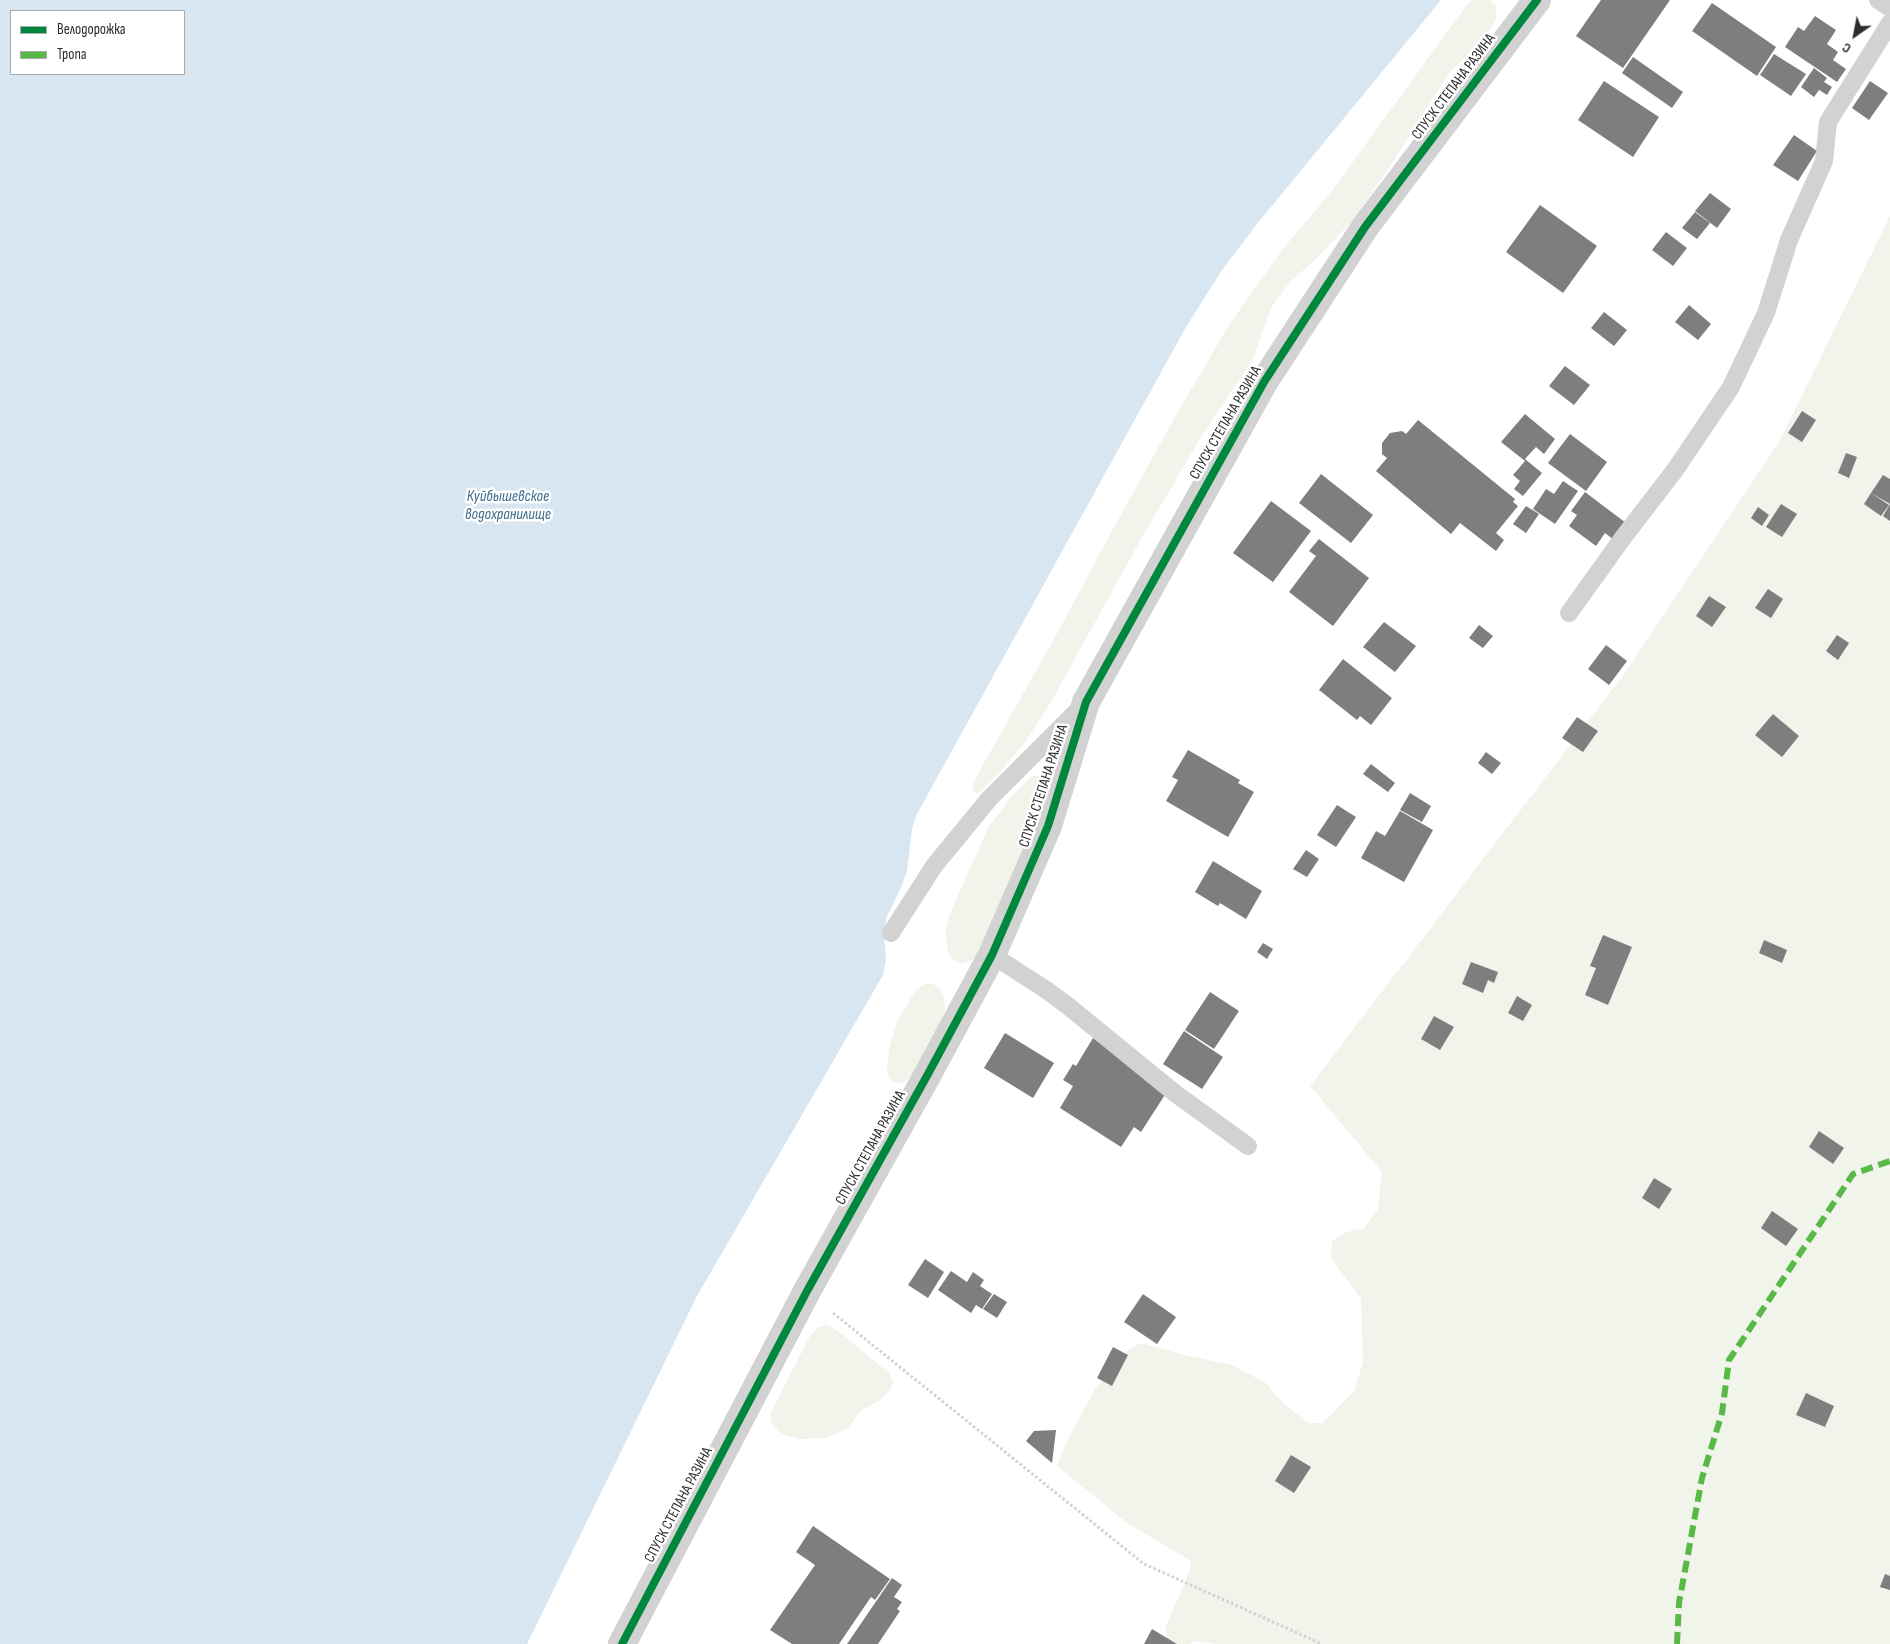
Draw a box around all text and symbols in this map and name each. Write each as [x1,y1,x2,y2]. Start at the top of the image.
legend [10,10,185,75]
north arrow [1830,10,1880,60]
text: Велодорожка [57,20,126,39]
street label: СПУСК СТЕПАНА РАЗИНА [1408,31,1500,143]
text: С [1839,39,1854,57]
text: Тропа [57,45,87,64]
street label: СПУСК СТЕПАНА РАЗИНА [1186,363,1266,483]
water label: Куйбышевское водохранилище [465,487,551,525]
street label: СПУСК СТЕПАНА РАЗИНА [1016,722,1072,850]
street label: СПУСК СТЕПАНА РАЗИНА [832,1088,910,1208]
street label: СПУСК СТЕПАНА РАЗИНА [641,1444,717,1566]

